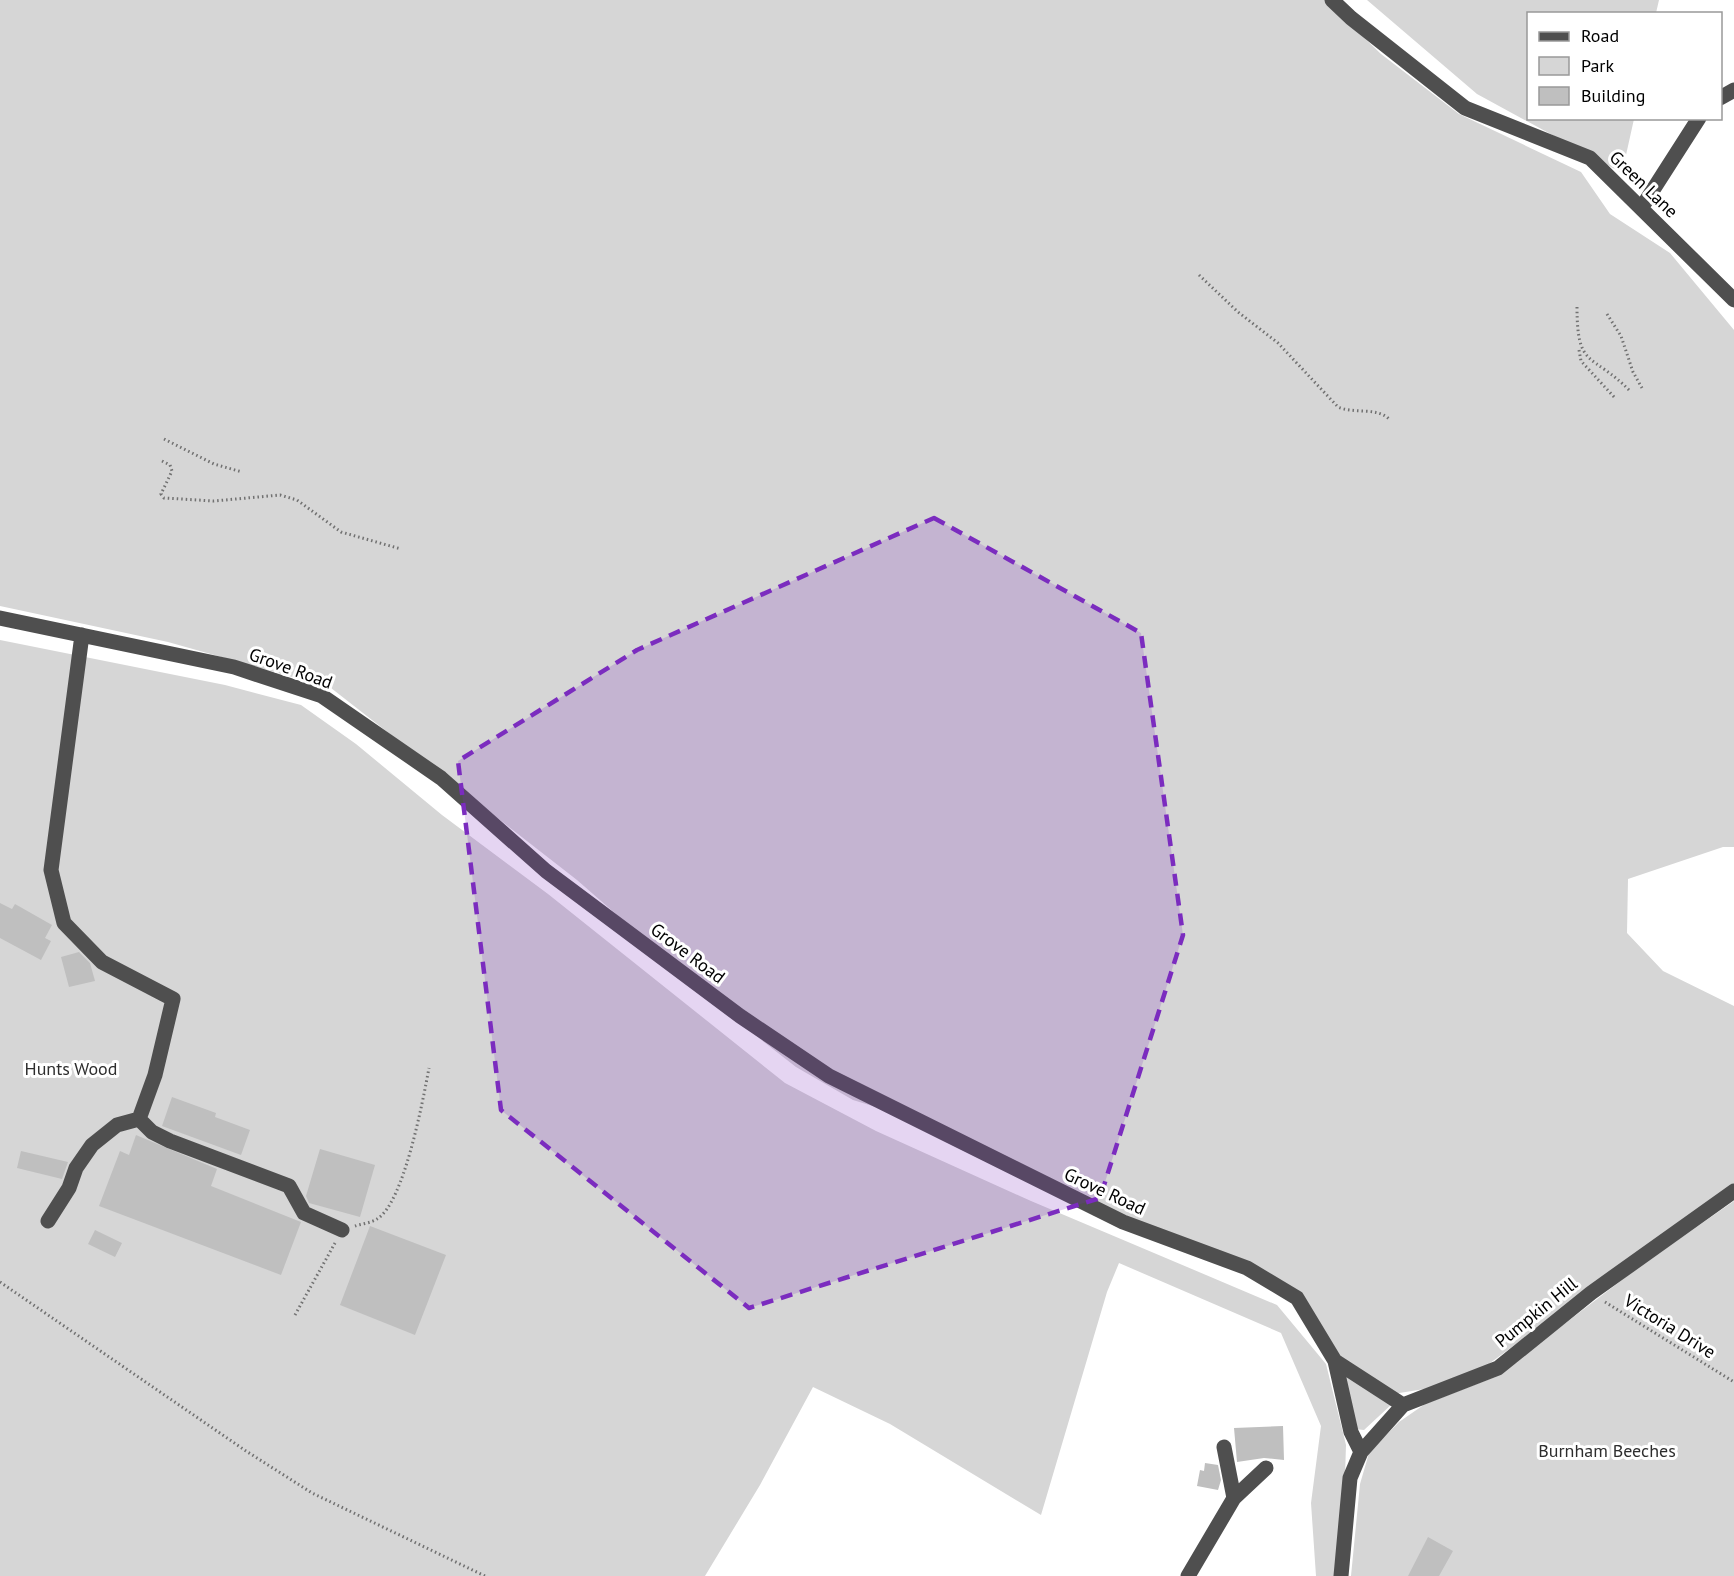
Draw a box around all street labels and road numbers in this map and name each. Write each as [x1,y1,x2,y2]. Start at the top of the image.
street label: Green Lane [1605,146,1683,222]
street label: Grove Road [246,642,336,694]
street label: Grove Road [646,918,730,988]
street label: Grove Road [1061,1162,1149,1220]
street label: Pumpkin Hill [1490,1271,1582,1352]
street label: Victoria Drive [1619,1288,1720,1363]

